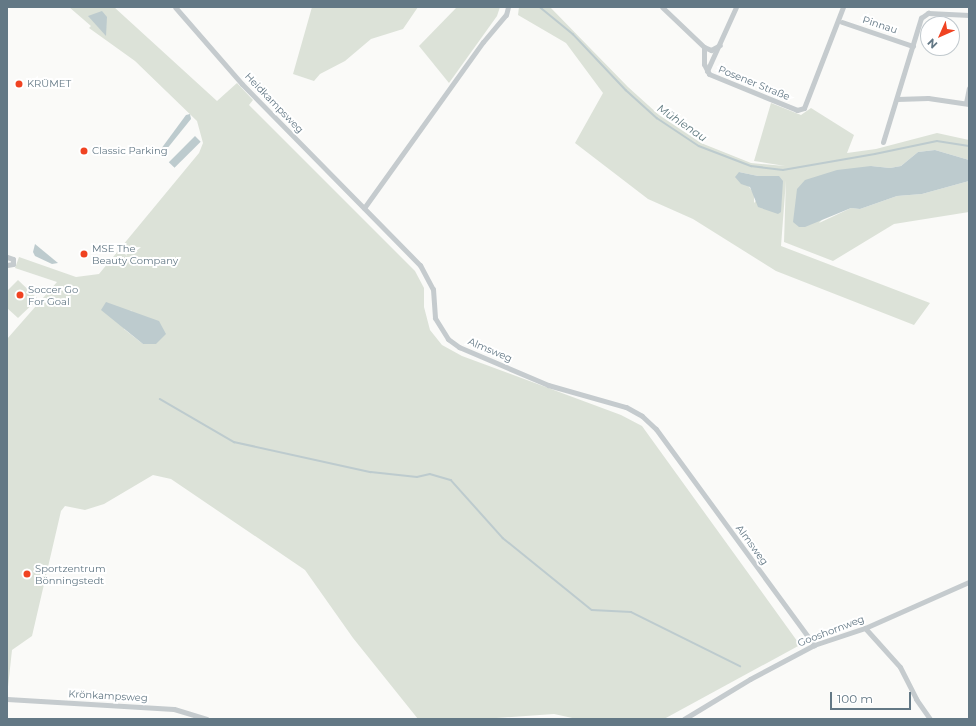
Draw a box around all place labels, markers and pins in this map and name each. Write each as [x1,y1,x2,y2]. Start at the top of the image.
place label: KRÜMET [27,78,71,90]
marker: KRÜMET [14,79,24,89]
place label: Classic Parking [92,145,168,157]
marker: Classic Parking [79,146,89,156]
place label: MSE The Beauty Company [92,242,178,266]
marker: MSE The Beauty Company [79,249,89,259]
place label: Soccer Go For Goal [28,283,78,306]
marker: Soccer Go For Goal [15,290,25,300]
place label: Sportzentrum Bönningstedt [35,562,106,586]
marker: Sportzentrum Bönningstedt [22,569,32,579]

